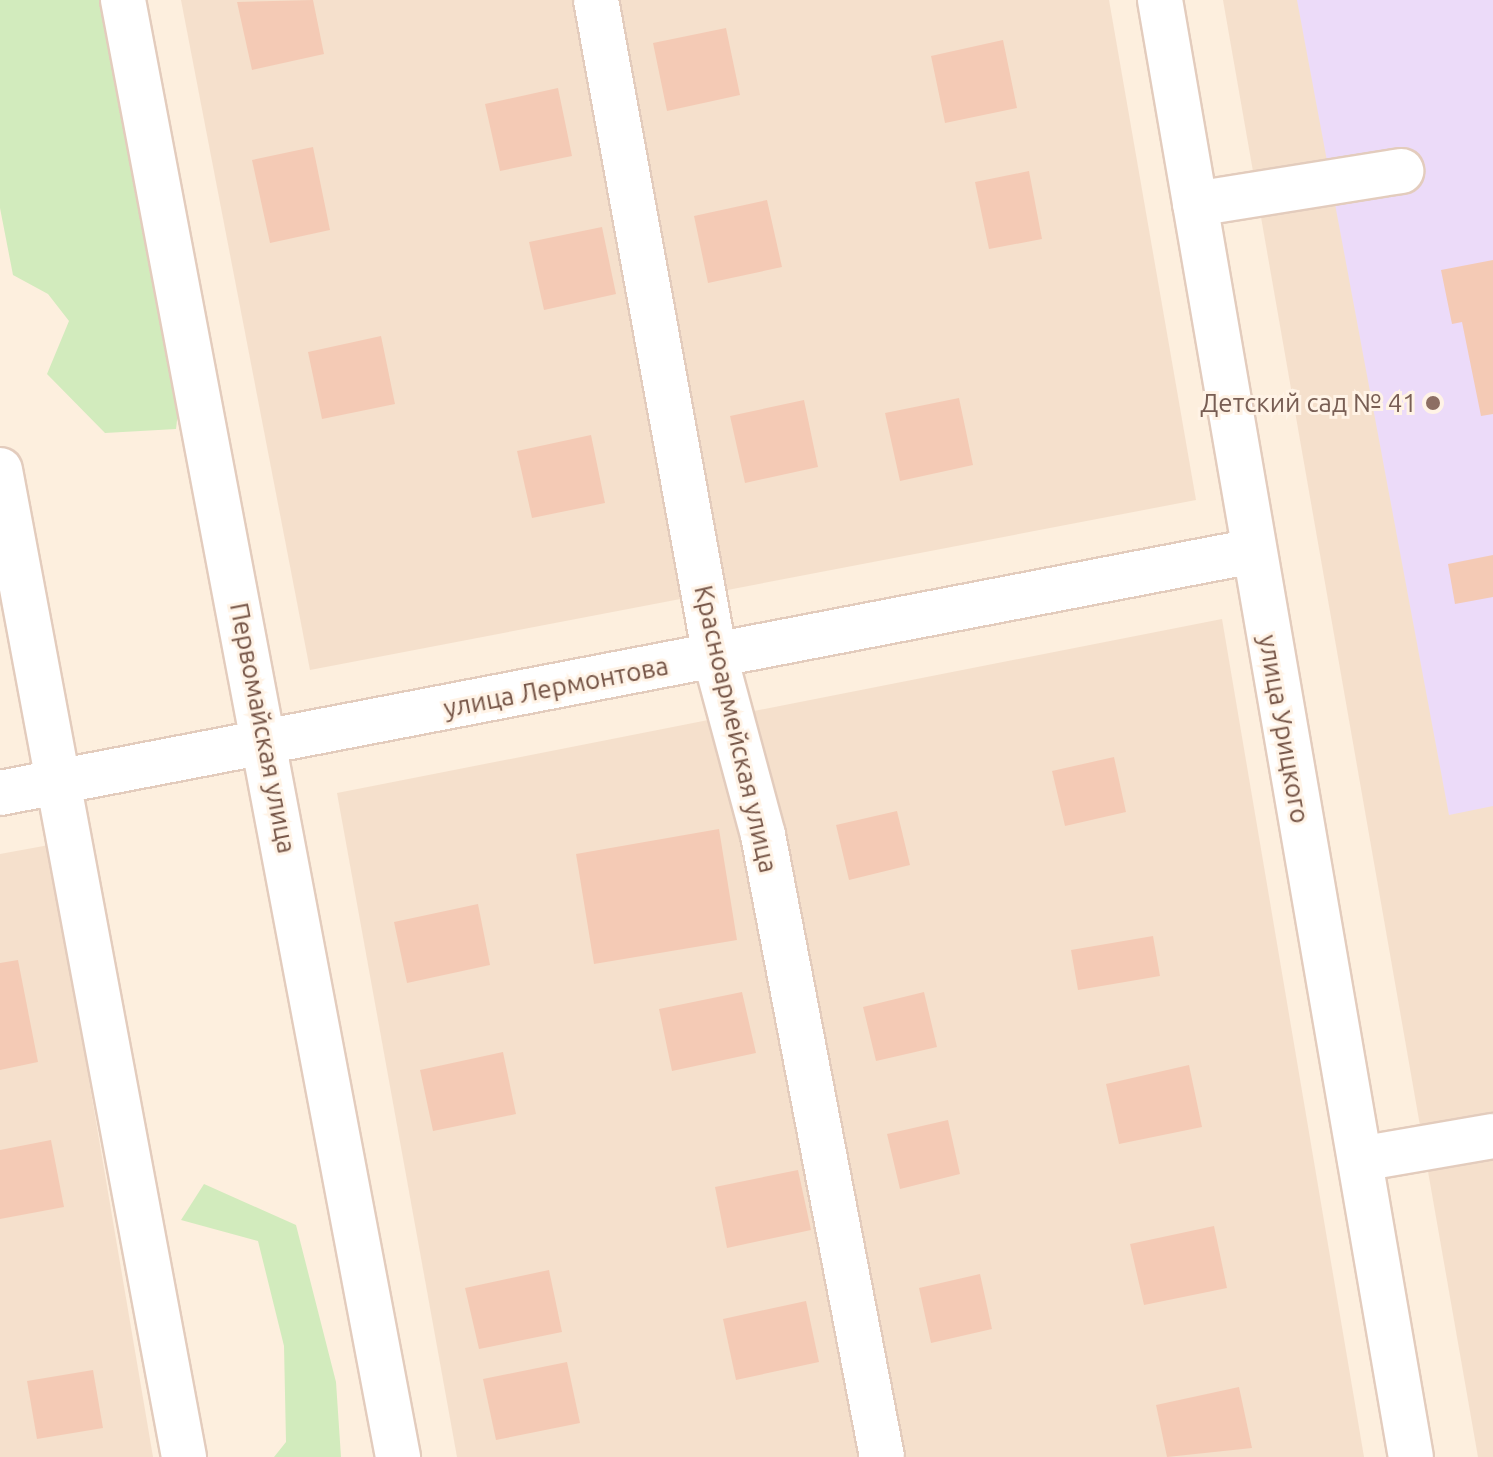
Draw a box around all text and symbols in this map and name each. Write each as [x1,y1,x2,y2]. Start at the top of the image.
place label: Детский сад № 41 [1200,387,1417,419]
marker: Детский сад № 41 [1424,394,1442,412]
street label: Красноармейская улица [688,582,784,876]
street label: Первомайская улица [223,600,303,856]
street label: улица Урицкого [1252,632,1316,826]
street label: улица Лермонтова [441,650,671,724]

